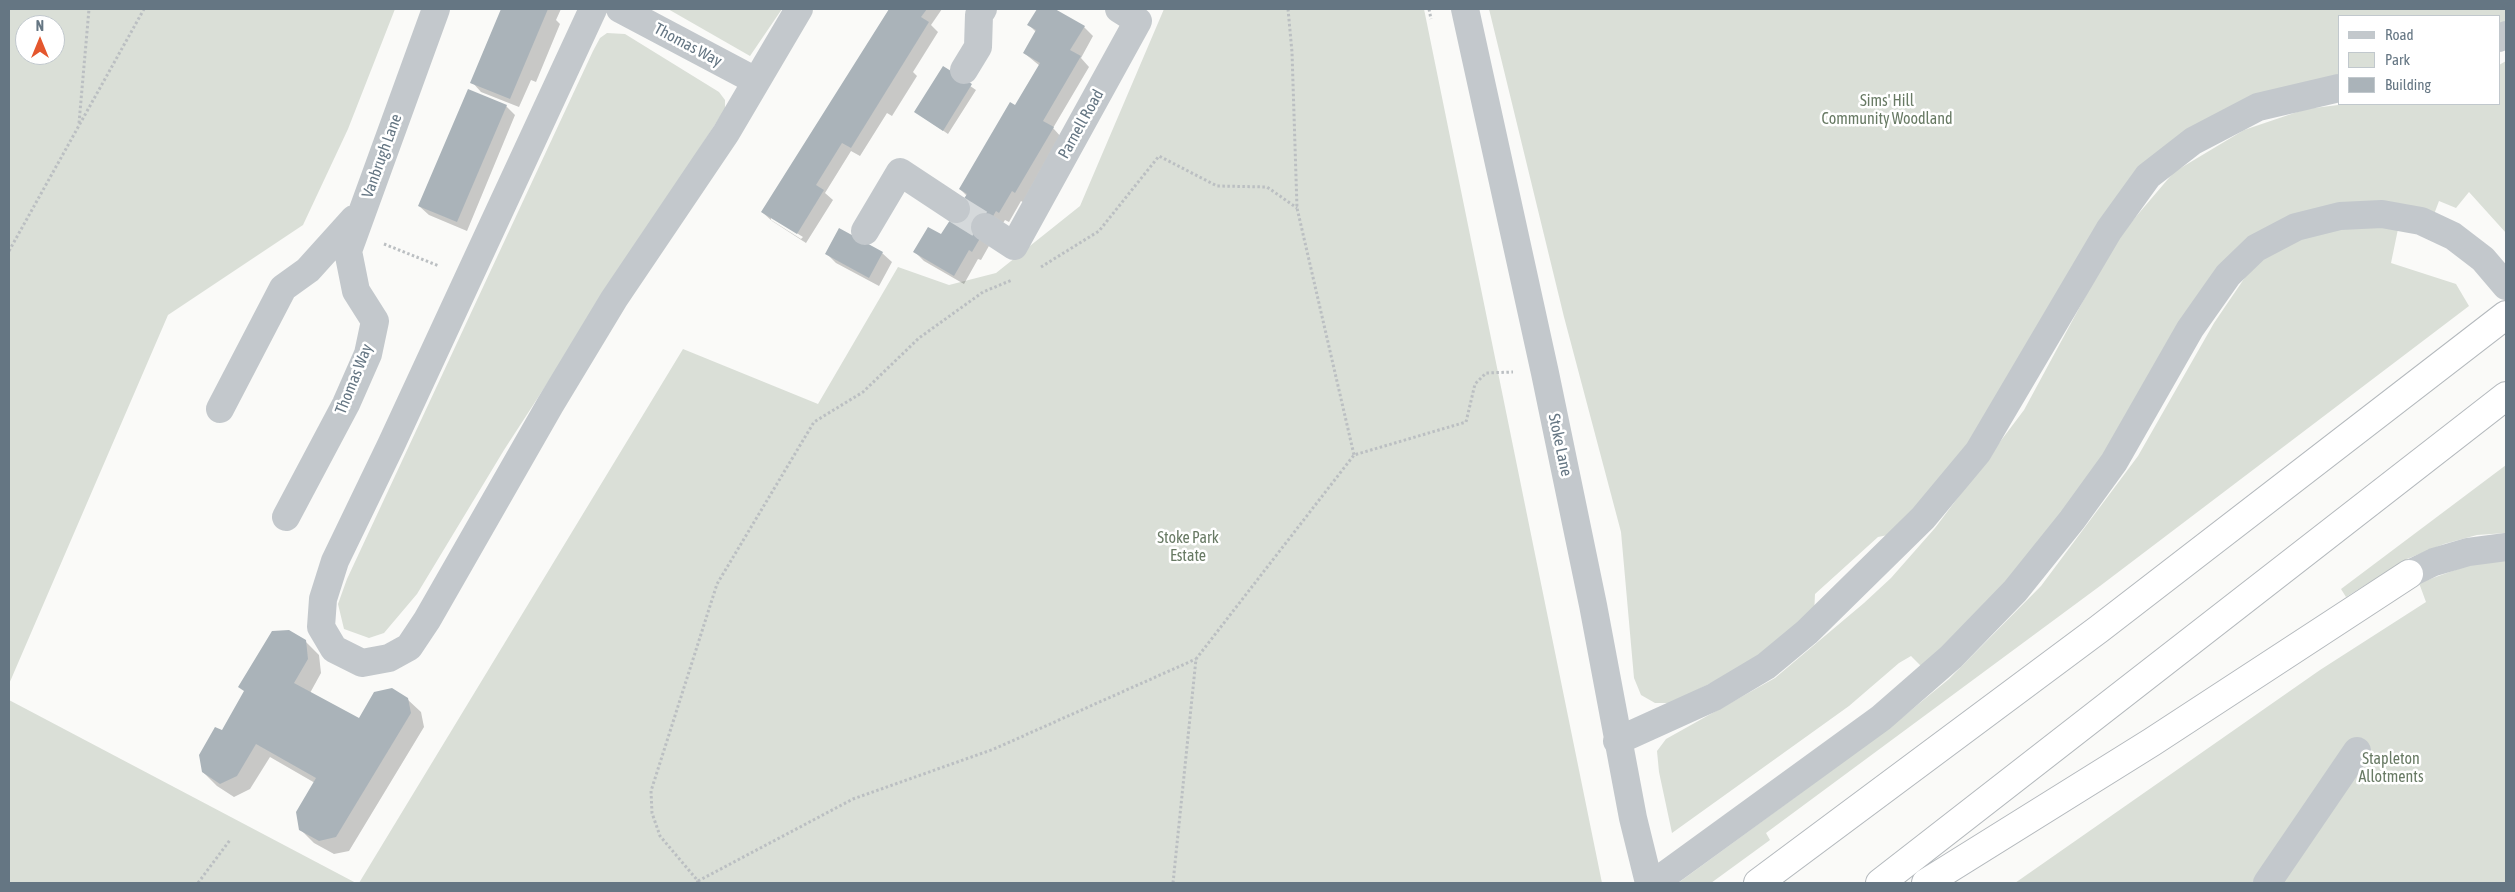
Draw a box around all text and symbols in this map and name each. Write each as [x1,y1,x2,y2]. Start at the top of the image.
north arrow [15,15,65,65]
legend [2338,15,2500,105]
text: N [36,18,44,34]
street label: Thomas Way [651,19,725,71]
text: Road [2385,26,2414,43]
text: Park [2385,51,2410,68]
text: Building [2385,76,2431,93]
street label: Parnell Road [1054,86,1108,162]
park label: Sims' Hill Community Woodland [1821,91,1953,129]
street label: Vanbrugh Lane [358,111,406,201]
street label: Thomas Way [331,341,377,417]
street label: Stoke Lane [1544,412,1576,478]
park label: Stoke Park Estate [1157,528,1219,566]
park label: Stapleton Allotments [2358,749,2424,787]

